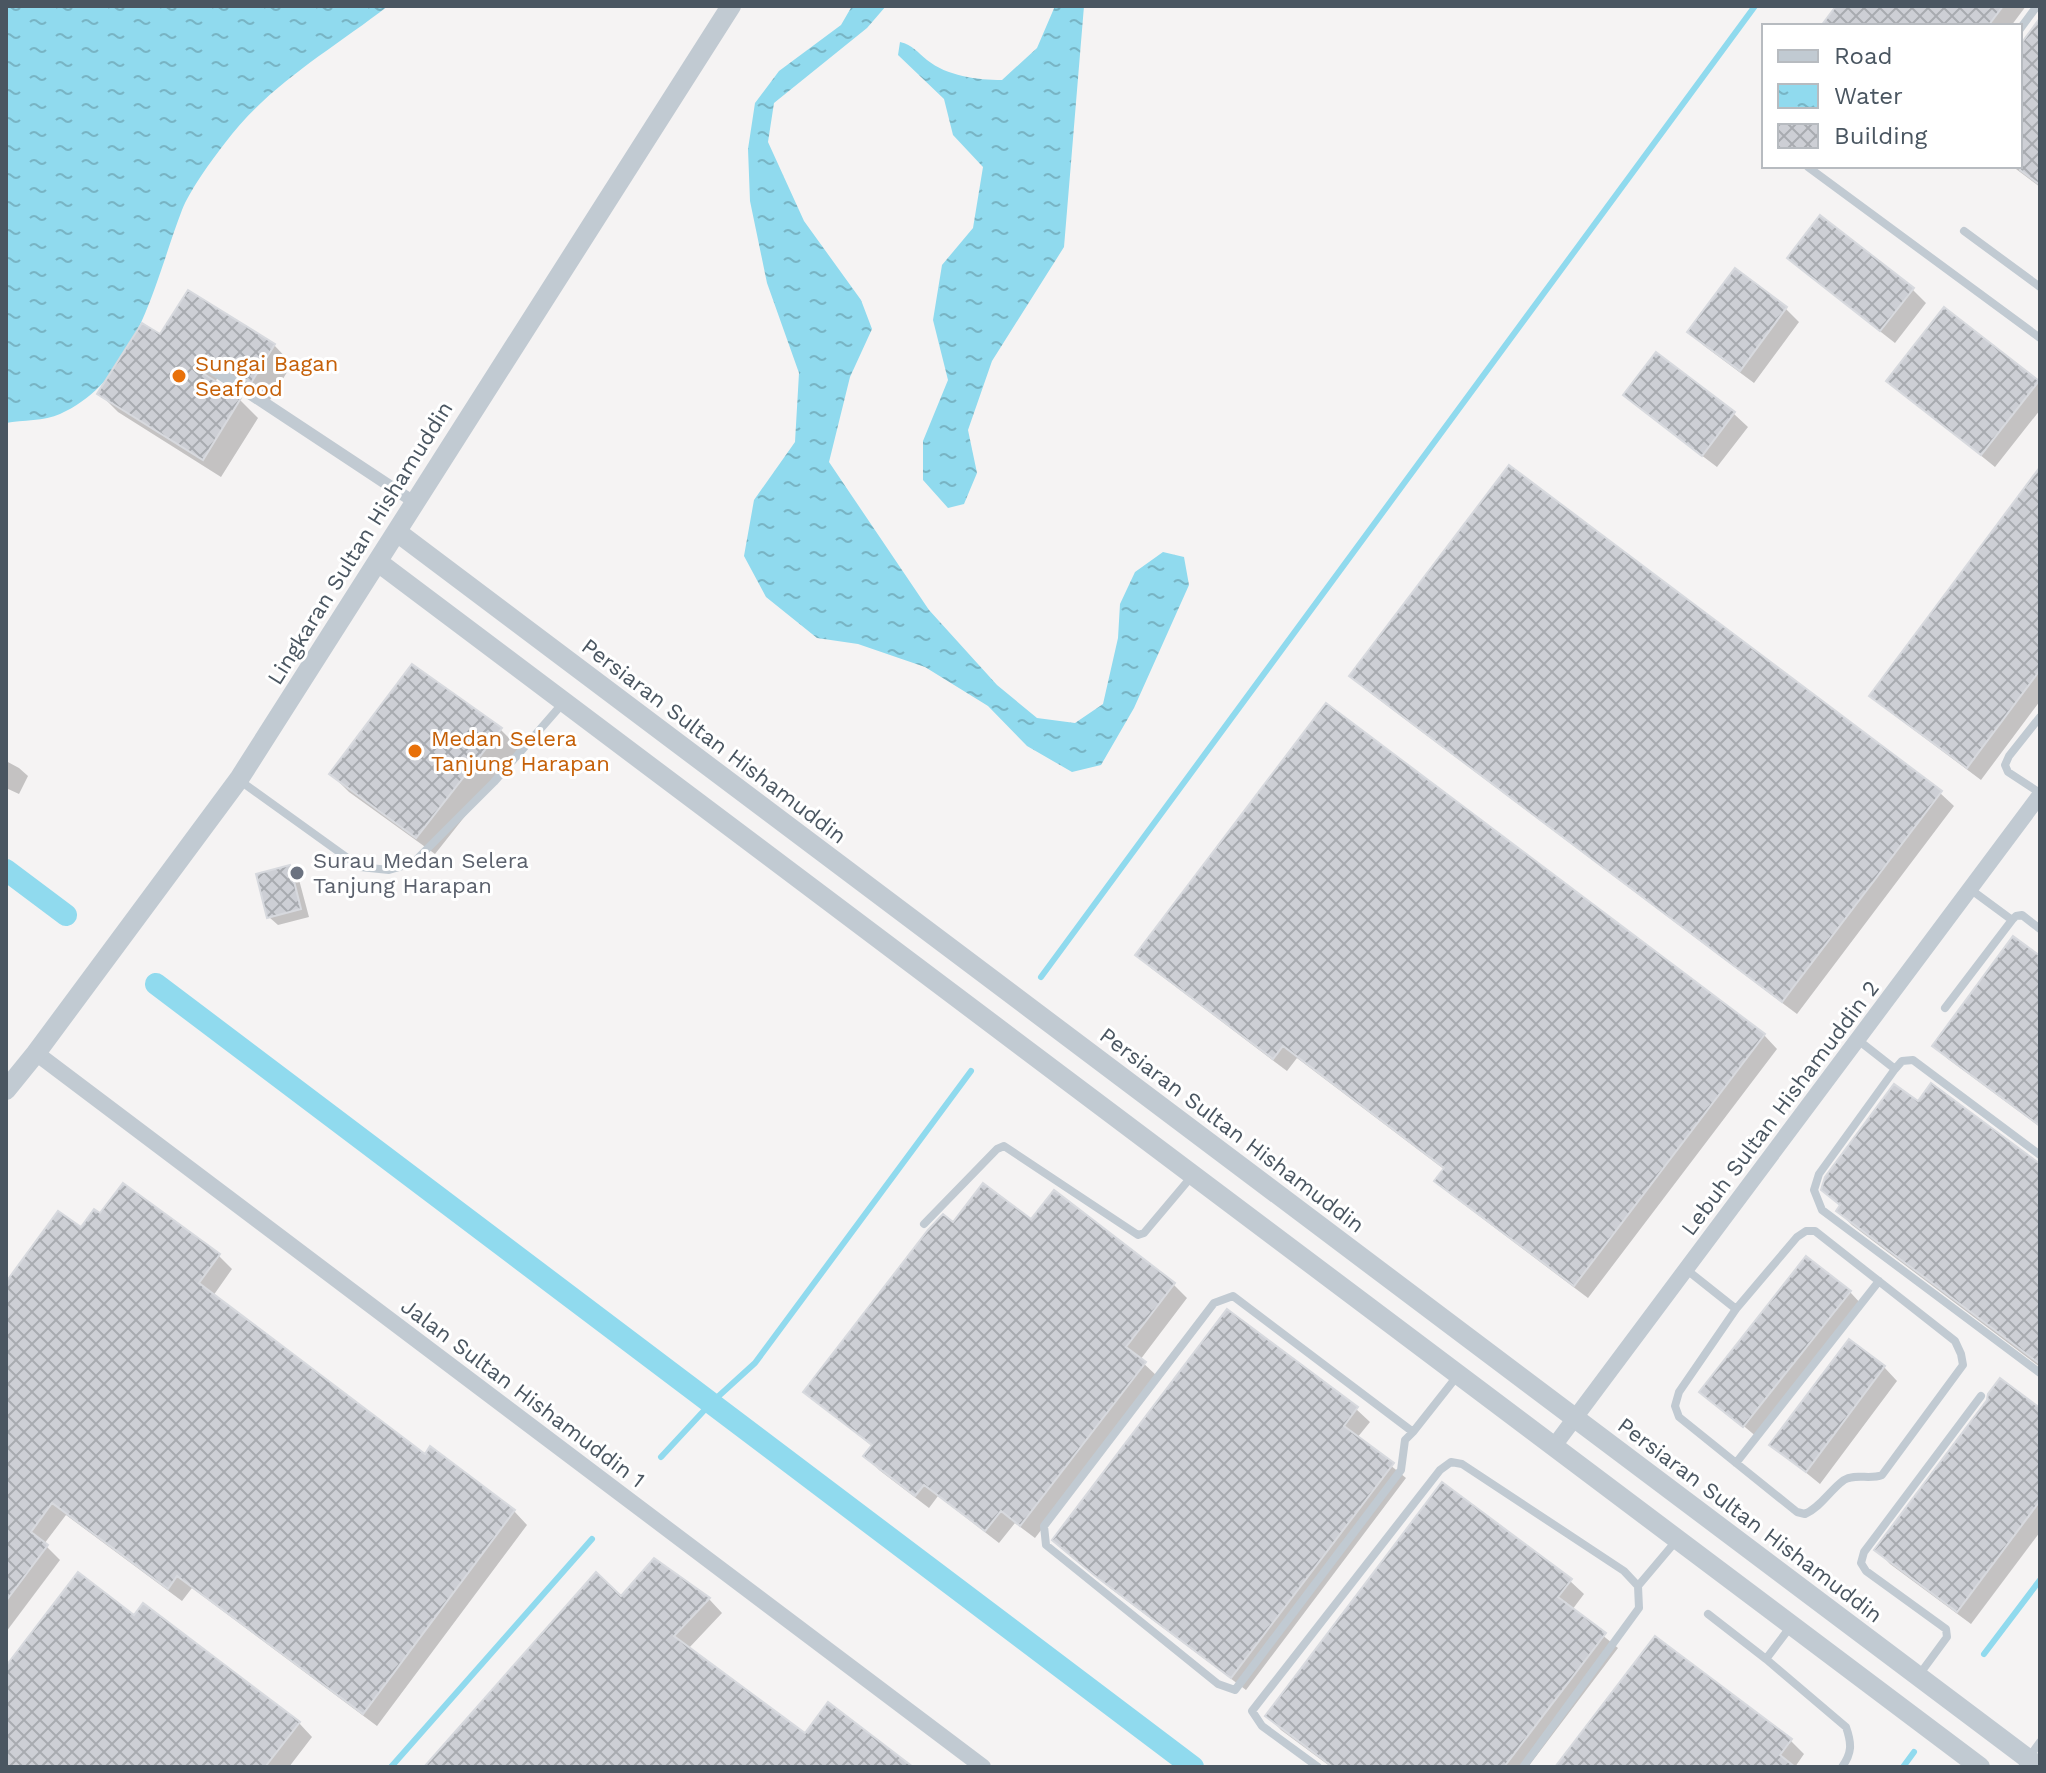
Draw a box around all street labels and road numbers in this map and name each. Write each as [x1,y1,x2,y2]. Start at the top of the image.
street label: Lingkaran Sultan Hishamuddin [262,397,458,689]
street label: Persiaran Sultan Hishamuddin [577,633,851,849]
street label: Lebuh Sultan Hishamuddin 2 [1676,976,1884,1240]
street label: Persiaran Sultan Hishamuddin [1095,1022,1369,1238]
street label: Jalan Sultan Hishamuddin 1 [396,1293,650,1493]
street label: Persiaran Sultan Hishamuddin [1613,1412,1887,1628]

